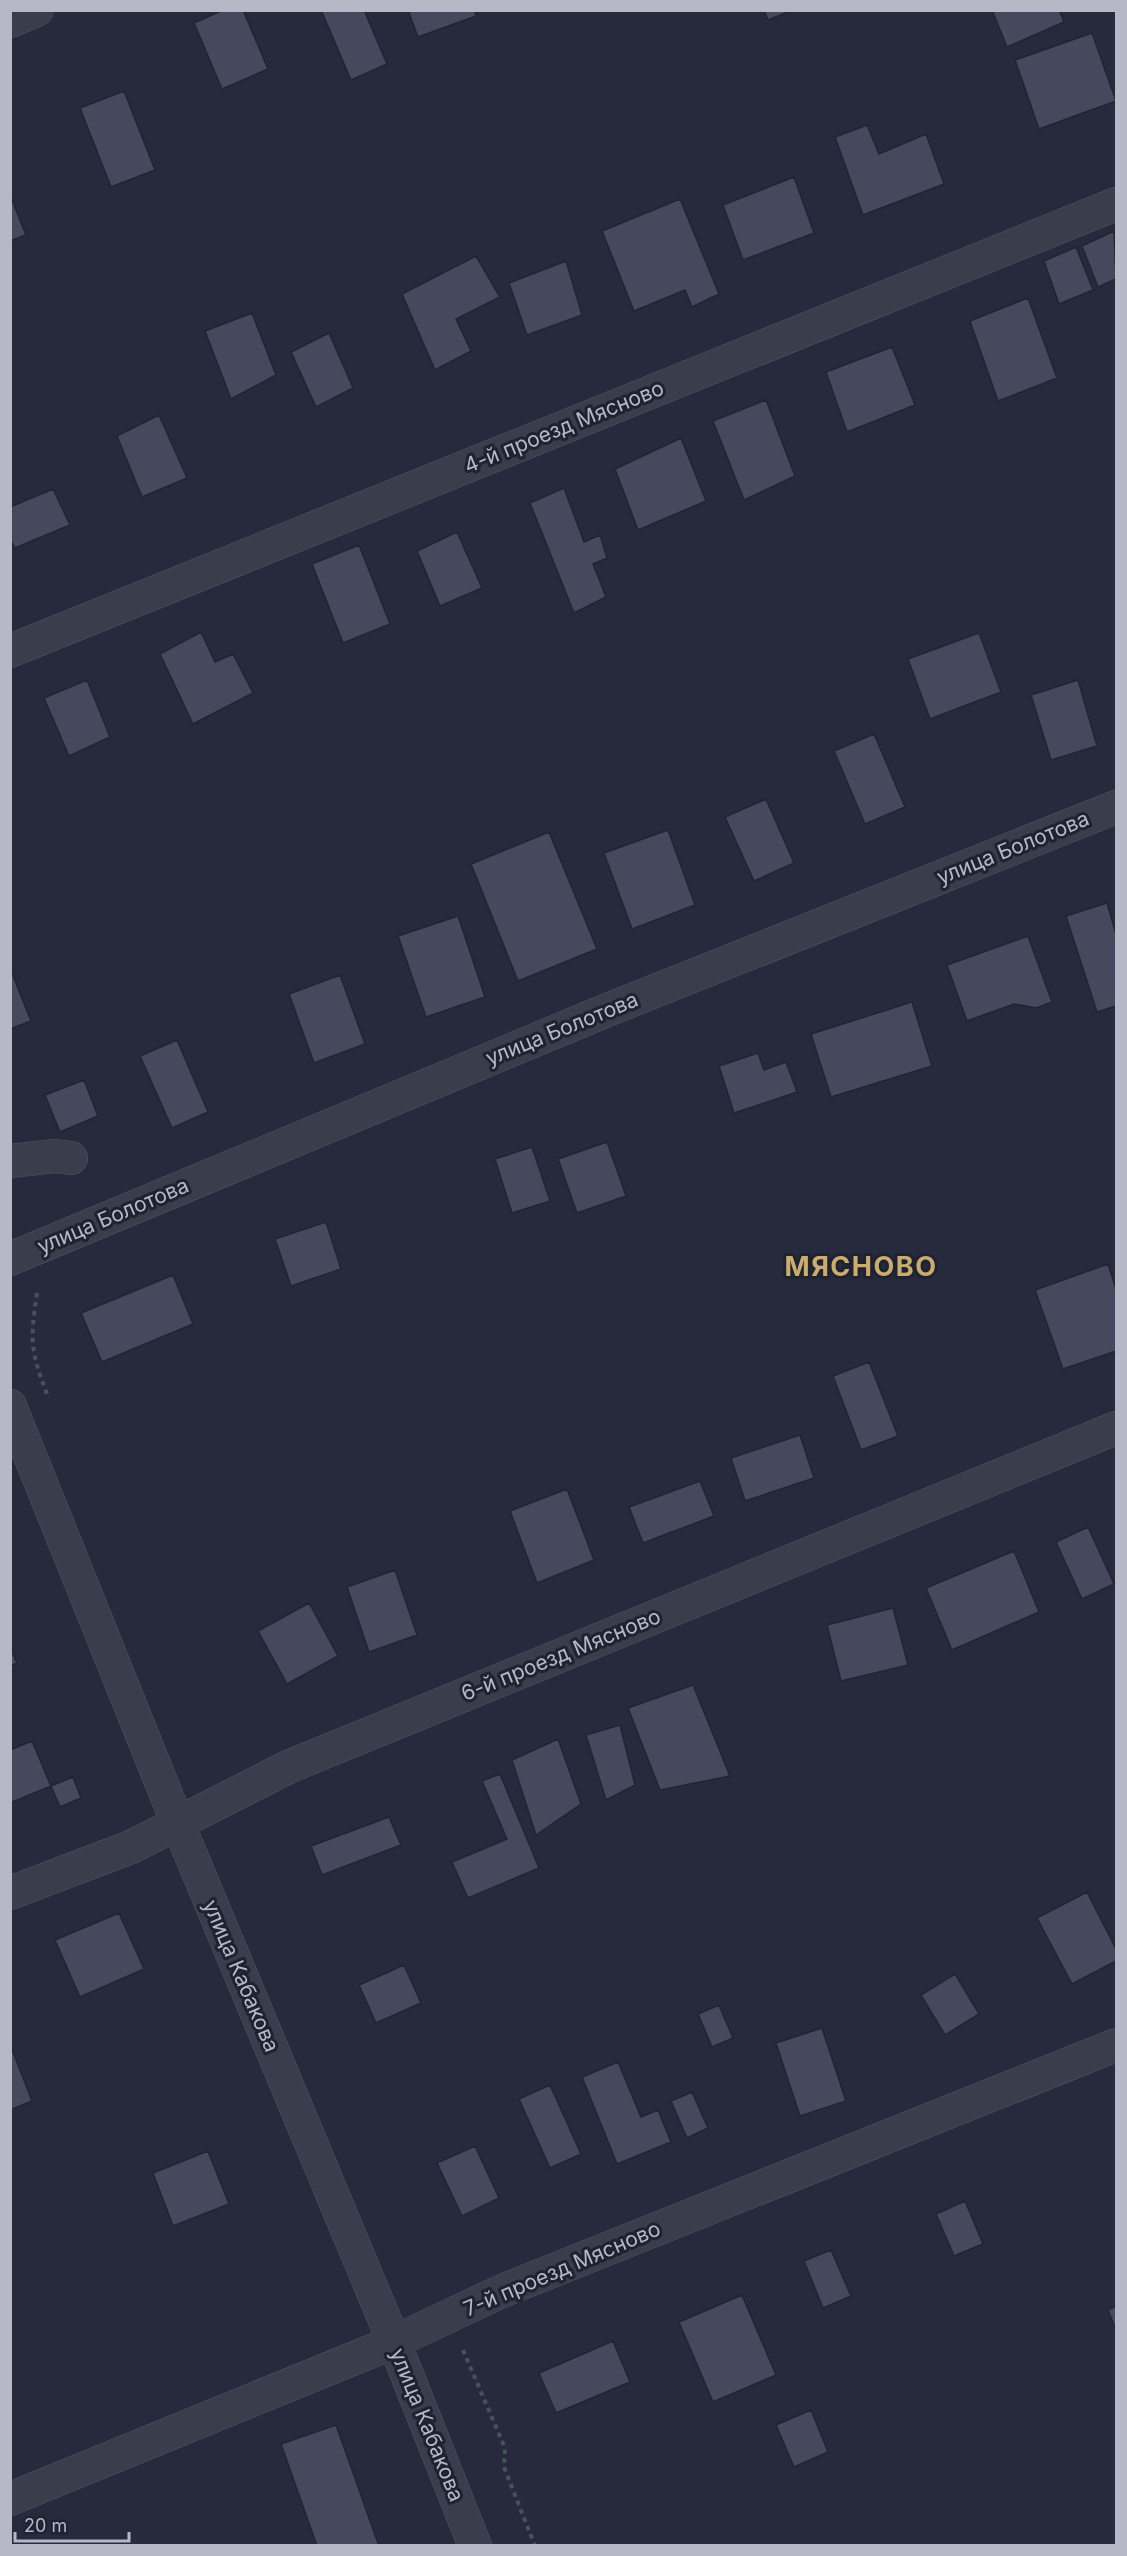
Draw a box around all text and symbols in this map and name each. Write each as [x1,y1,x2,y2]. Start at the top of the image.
street label: 4-й проезд Мясново [460,375,667,478]
street label: улица Болотова [933,806,1093,889]
street label: улица Болотова [482,987,642,1070]
street label: улица Болотова [33,1172,192,1259]
district label: МЯСНОВО [784,1250,938,1283]
street label: 6-й проезд Мясново [458,1603,664,1706]
street label: улица Кабакова [198,1896,285,2056]
street label: 7-й проезд Мясново [460,2216,664,2321]
street label: улица Кабакова [385,2345,470,2505]
scale bar [15,2505,129,2543]
text: 20 m [24,2515,67,2536]

